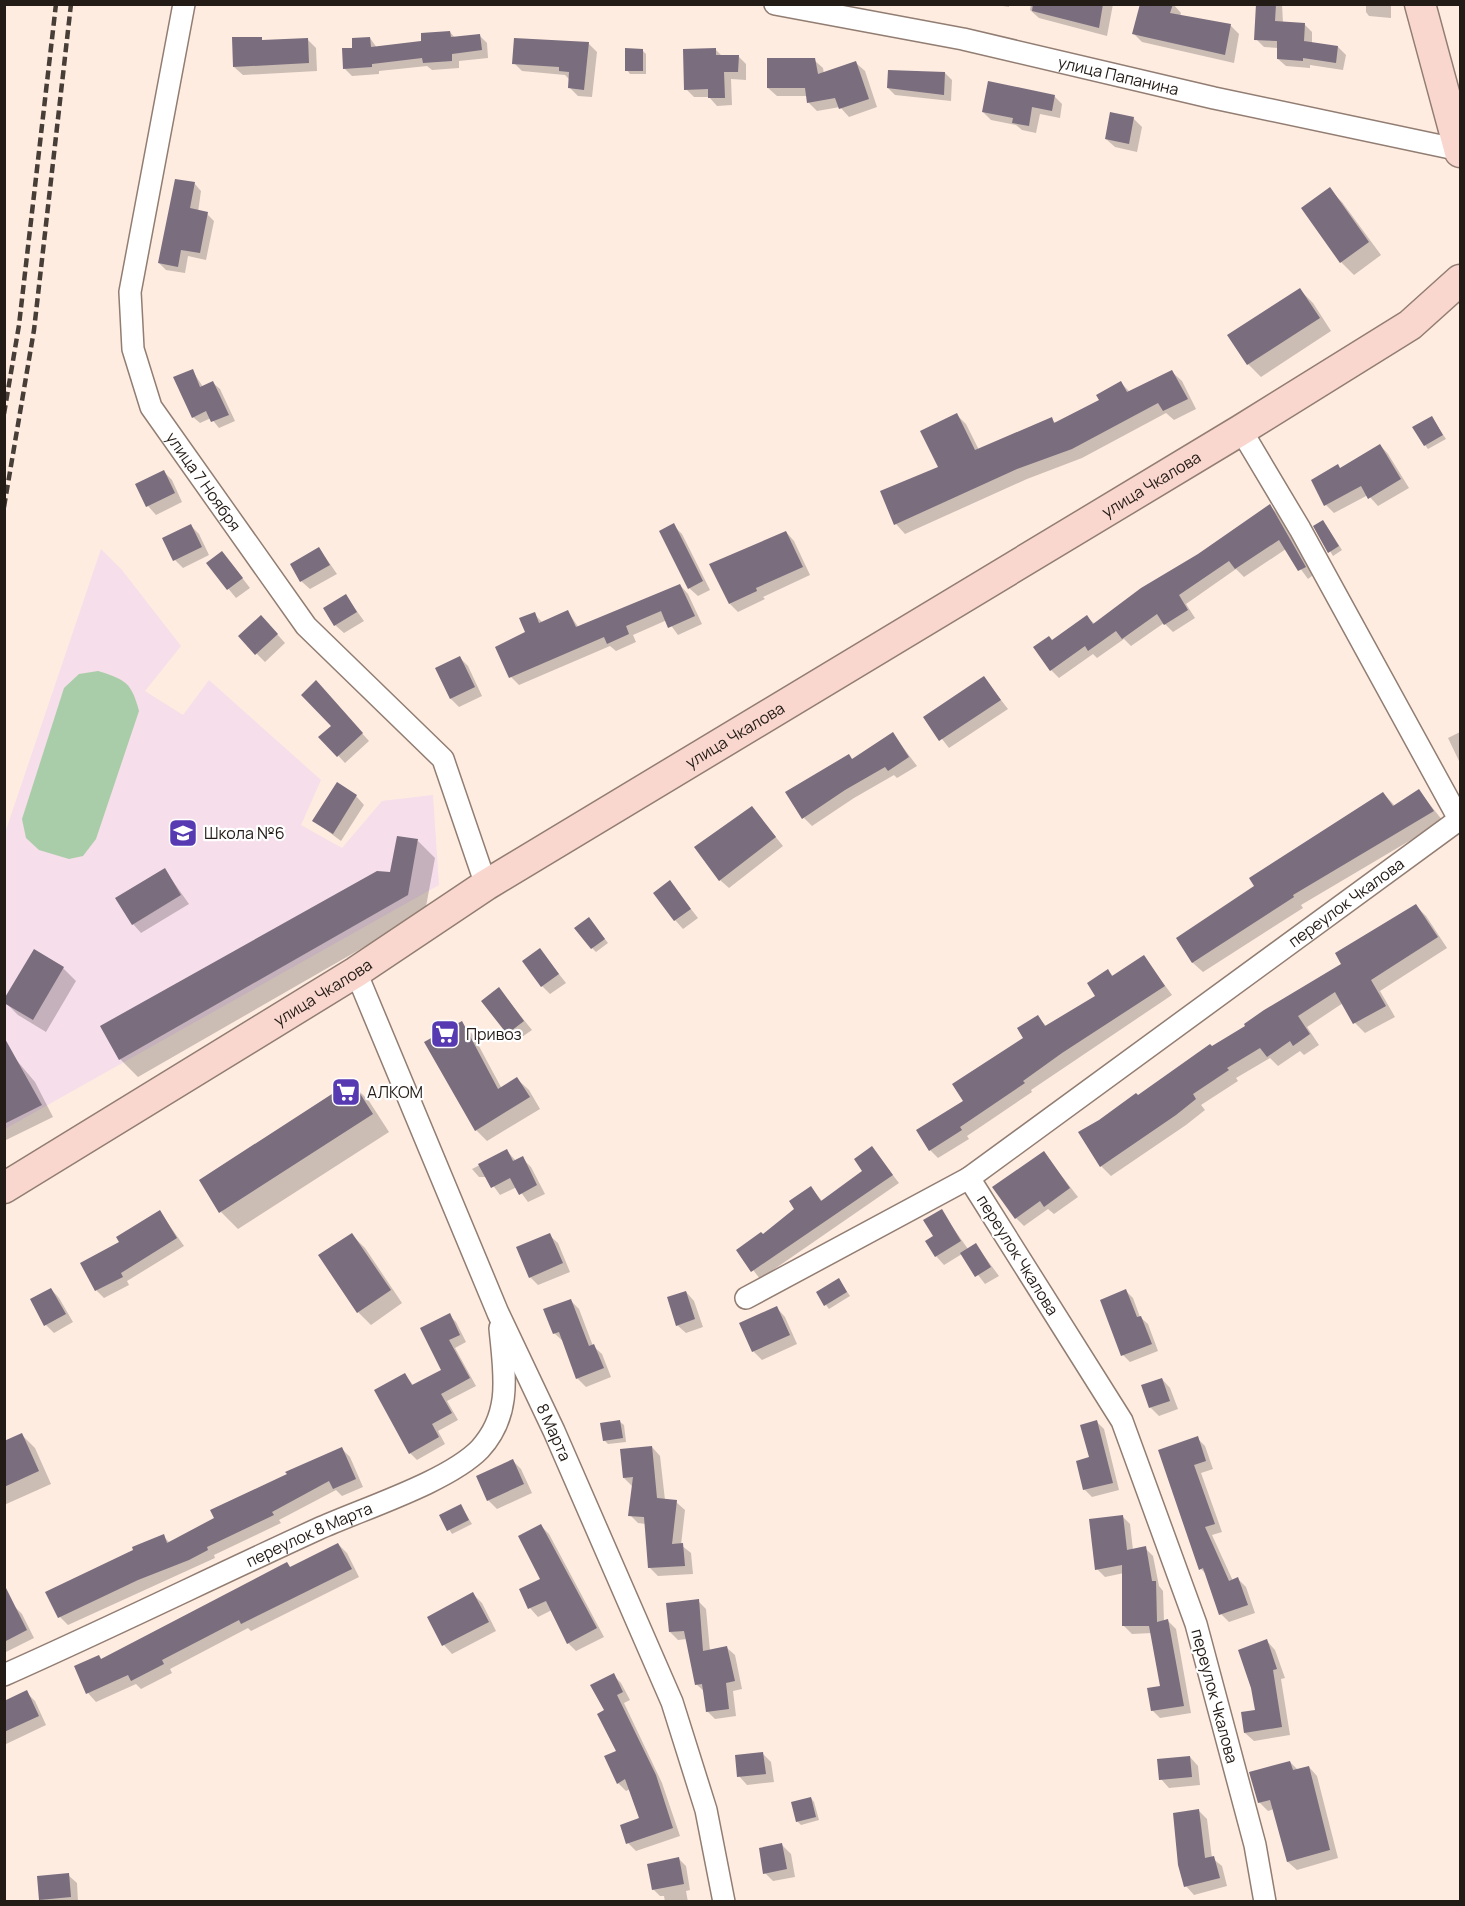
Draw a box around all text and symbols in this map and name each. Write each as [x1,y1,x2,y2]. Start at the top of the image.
street label: улица Папанина [1056,51,1181,100]
street label: улица 7 Ноября [161,427,246,535]
street label: улица Чкалова [1098,446,1205,522]
street label: улица Чкалова [681,697,788,773]
school or university icon: Школа №6 [167,817,199,849]
place label: Школа №6 [204,822,285,844]
street label: переулок Чкалова [1284,853,1408,952]
street label: улица Чкалова [269,953,376,1031]
supermarket icon: Привоз [429,1018,461,1050]
place label: Привоз [466,1023,522,1045]
supermarket icon: АЛКОМ [330,1076,362,1108]
place label: АЛКОМ [367,1081,423,1103]
street label: переулок Чкалова [972,1191,1064,1319]
street label: 8 Марта [531,1400,577,1464]
street label: переулок 8 Марта [242,1497,375,1572]
street label: переулок Чкалова [1186,1626,1244,1766]

